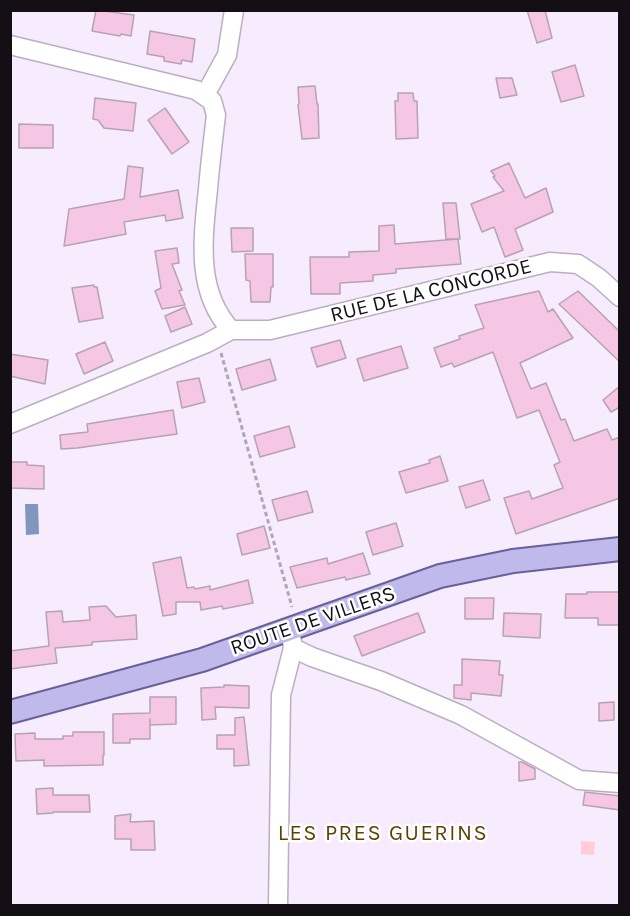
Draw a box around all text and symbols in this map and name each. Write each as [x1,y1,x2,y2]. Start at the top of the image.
street label: RUE DE LA CONCORDE [328,254,534,328]
street label: ROUTE DE VILLERS [227,581,399,661]
district label: LES PRES GUERINS [278,821,488,847]

